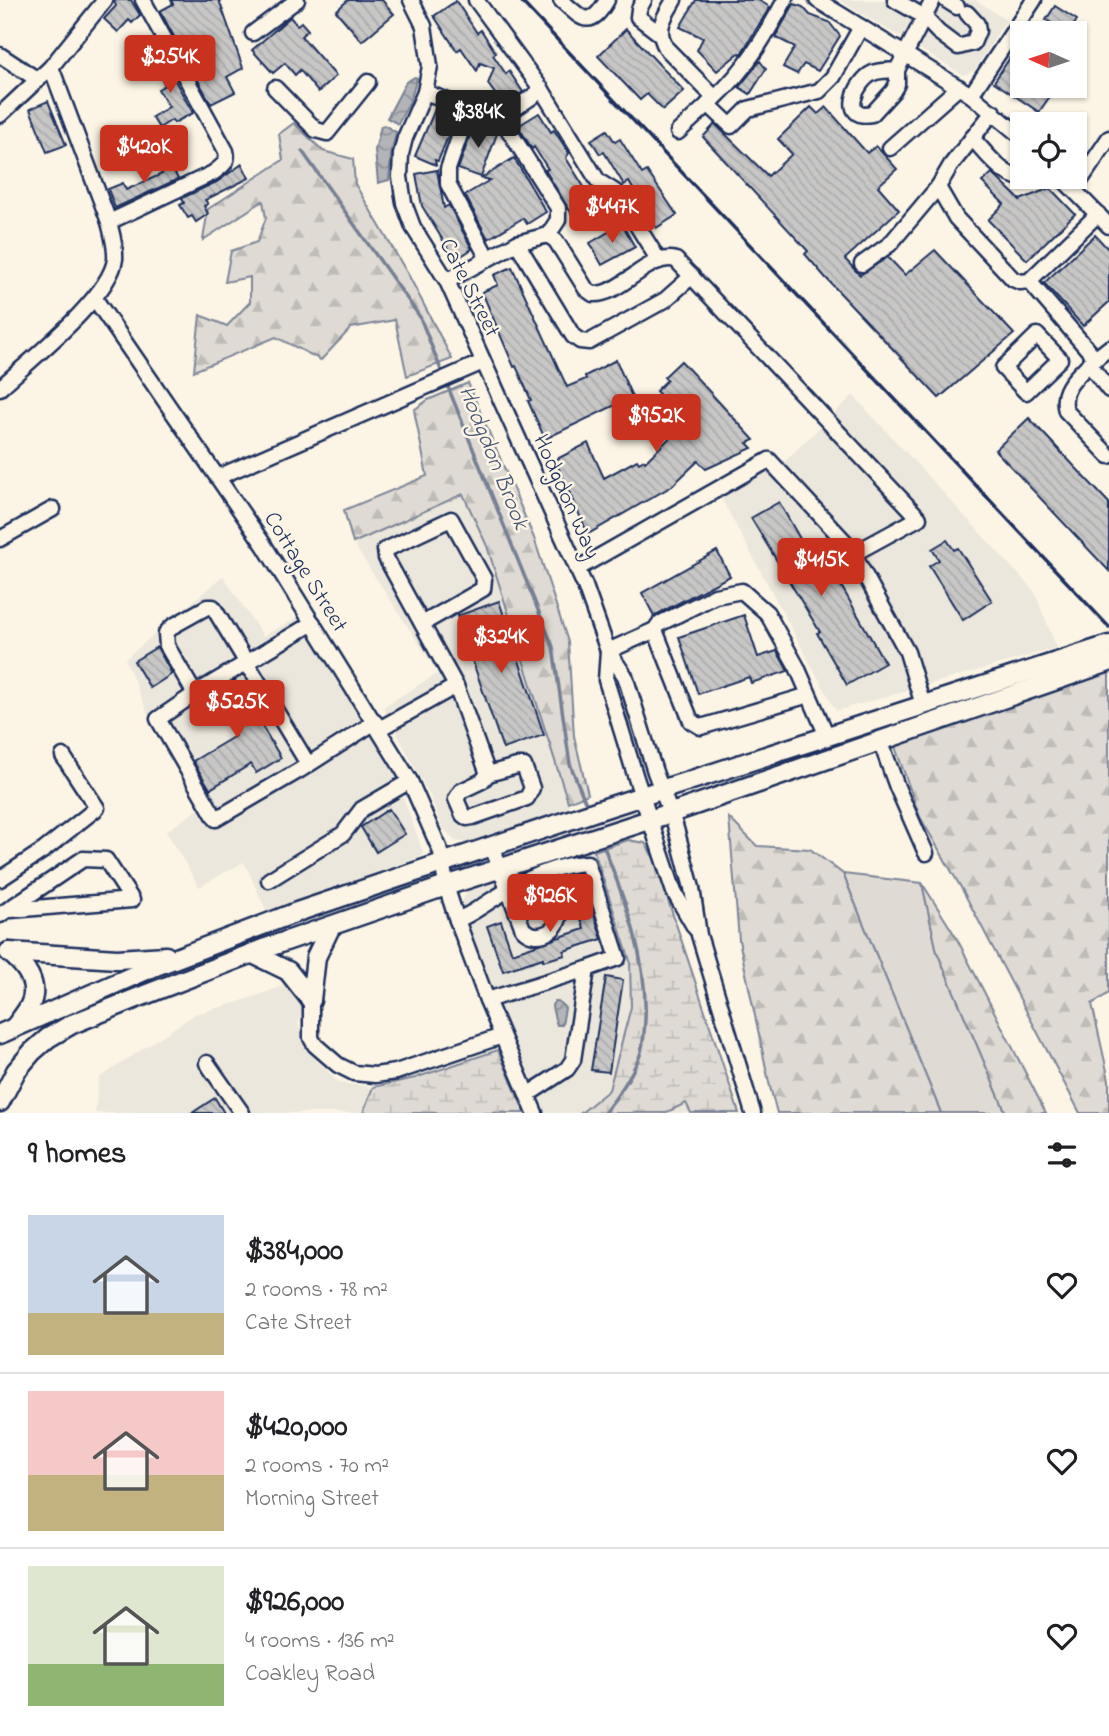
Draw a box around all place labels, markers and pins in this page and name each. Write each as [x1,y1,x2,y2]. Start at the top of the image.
pin: $254K [121,36,219,95]
pin: $384K [429,90,527,150]
pin: $420K [95,125,193,185]
pin: $447K [563,186,661,245]
pin: $952K [607,394,705,454]
pin: $415K [772,538,870,598]
pin: $324K [452,616,550,675]
pin: $525K [188,680,286,740]
pin: $926K [501,874,599,934]

